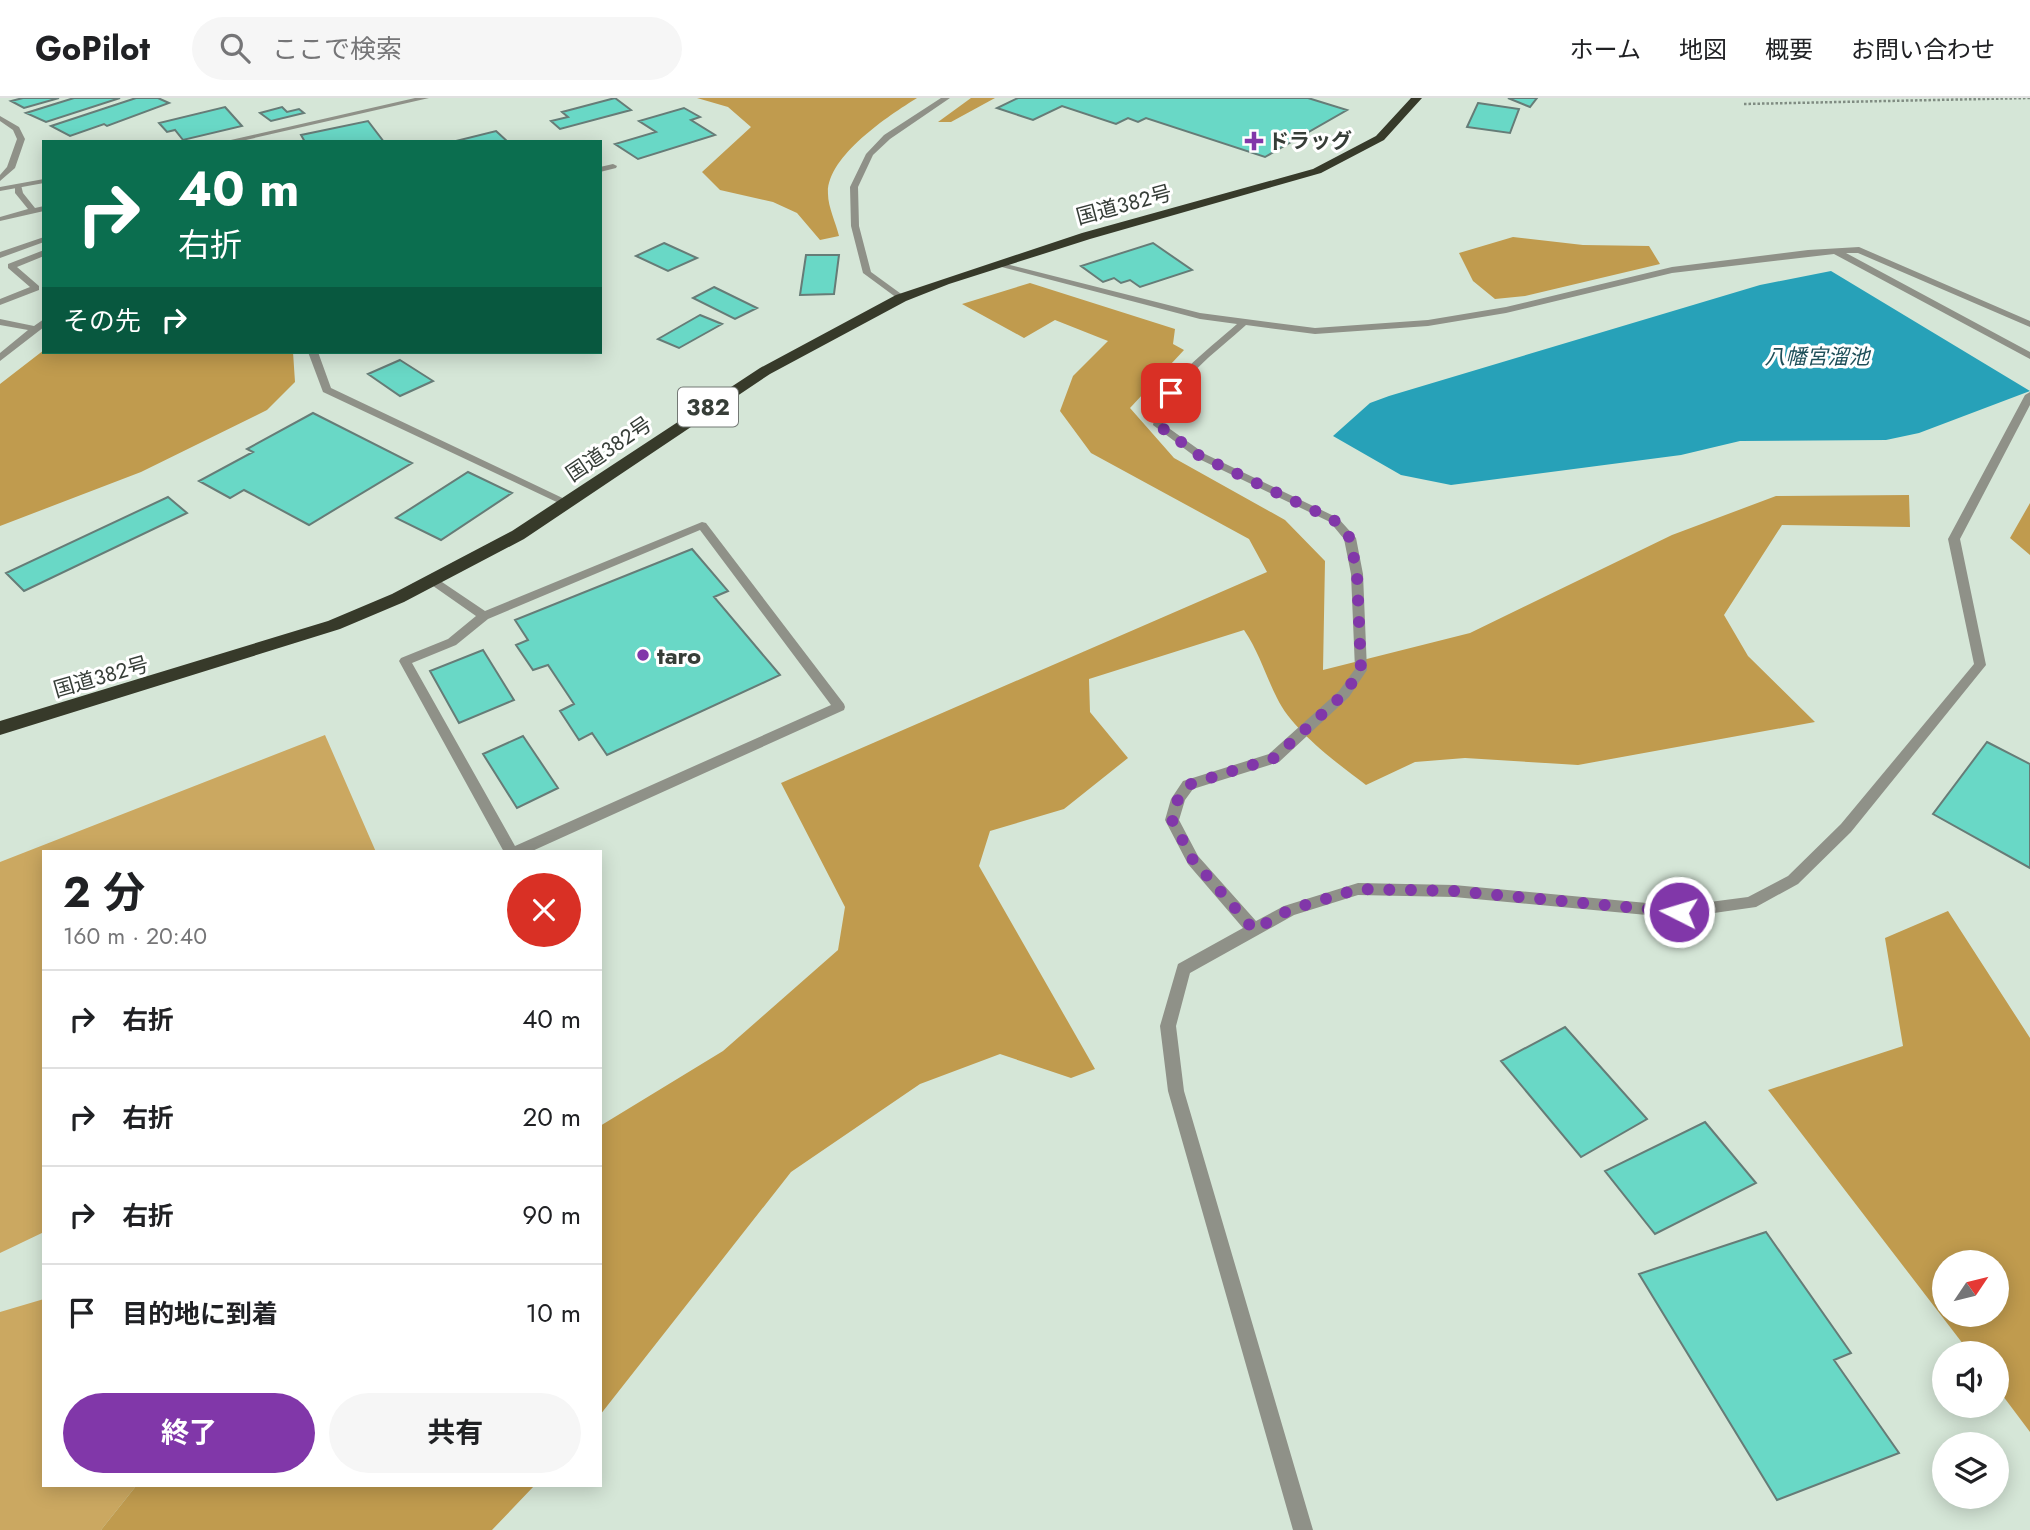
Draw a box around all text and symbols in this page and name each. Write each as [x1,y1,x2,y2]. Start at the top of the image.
search box [192,17,682,80]
text: GoPilot [35,25,150,72]
icon: search [216,29,254,67]
text: ここで検索 [272,30,402,68]
text: ホーム [1570,32,1641,67]
text: 地図 [1679,32,1727,67]
text: 概要 [1765,32,1813,67]
text: お問い合わせ [1851,32,1995,67]
place label: ドラッグ [1268,126,1352,156]
marker: ドラッグ [1246,133,1262,149]
text: 40 m [178,154,300,224]
icon: right [63,168,154,259]
street label: 国道382号 [1073,178,1175,232]
text: 右折 [178,222,242,268]
icon: right [155,301,193,339]
text: その先 [63,302,141,340]
water label: 八幡宮溜池 [1765,342,1871,372]
pin [1141,363,1201,423]
icon: arrive [1152,374,1190,412]
road number: 382 [678,388,738,426]
street label: 国道382号 [560,409,658,489]
place label: taro [657,638,701,673]
marker: taro [635,647,651,663]
street label: 国道382号 [50,649,152,705]
text: 2 分 [63,862,145,923]
button: close [507,873,581,947]
position arrow [1642,875,1716,949]
text: 160 m · 20:40 [63,919,207,953]
icon: right [63,1000,101,1038]
text: 40 m [522,1000,581,1038]
text: 右折 [122,1001,174,1039]
icon: right [63,1098,101,1136]
text: 20 m [523,1098,581,1136]
text: 右折 [122,1099,174,1137]
icon: right [63,1196,101,1234]
text: 90 m [522,1196,581,1234]
text: 右折 [122,1197,174,1235]
north arrow [1932,1250,2009,1326]
map controls [1932,1250,2009,1509]
icon: arrive [63,1294,101,1332]
text: 10 m [526,1294,581,1332]
text: 目的地に到着 [122,1295,278,1333]
button: sound [1932,1341,2009,1418]
button: 終了 [63,1393,315,1473]
button: 共有 [329,1393,581,1473]
button: layers [1932,1432,2009,1509]

